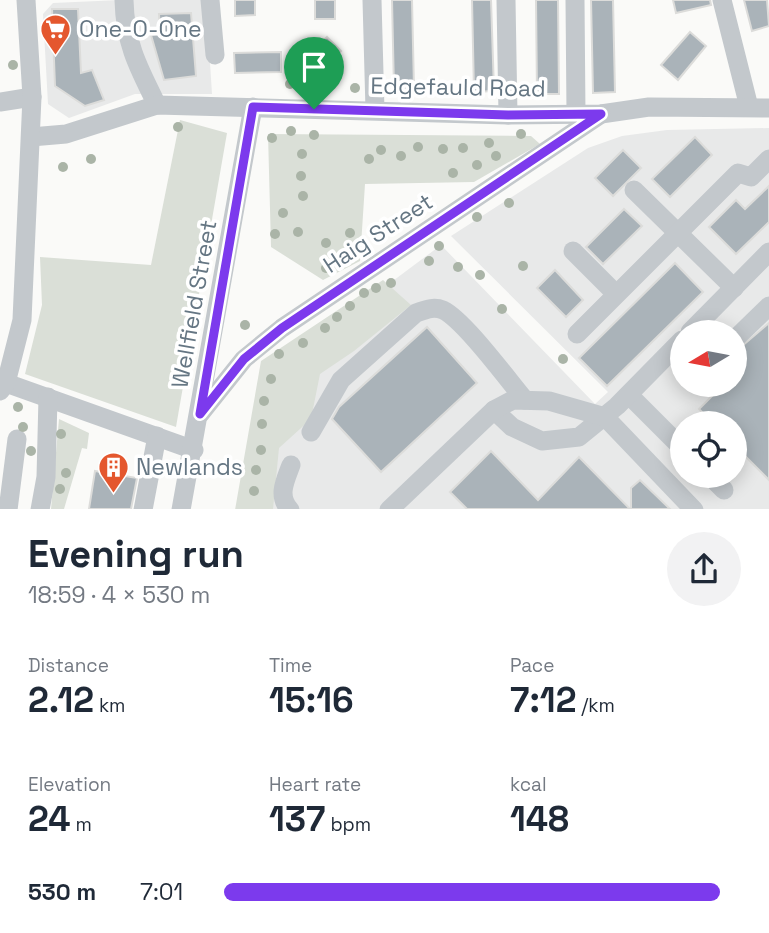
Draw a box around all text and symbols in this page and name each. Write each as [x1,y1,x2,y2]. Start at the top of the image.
supermarket icon: One-O-One [39,12,73,56]
place label: One-O-One [79,14,202,44]
pin [284,37,344,109]
icon: arrive [295,48,333,86]
street label: Edgefauld Road [370,70,546,104]
street label: Haig Street [317,186,439,280]
street label: Wellfield Street [164,218,224,390]
north arrow [670,320,747,397]
map controls [670,320,747,488]
button: locate [670,411,747,488]
building icon: Newlands [96,450,130,494]
place label: Newlands [136,452,243,482]
text: Evening run [28,530,244,578]
button: share [667,532,741,606]
text: 18:59 · 4 × 530 m [28,580,210,610]
text: Distance [28,653,109,678]
text: Time [269,653,312,678]
text: Pace [510,653,554,678]
text: 2.12 [28,678,94,722]
text: 15:16 [269,678,354,722]
text: 7:12 [510,678,576,722]
text: km [94,693,125,718]
text: /km [576,693,615,718]
text: Elevation [28,772,111,797]
text: Heart rate [269,772,361,797]
text: kcal [510,772,547,797]
text: 24 [28,797,71,841]
text: 137 [269,797,326,841]
text: 148 [510,797,569,841]
text: m [71,812,92,837]
text: bpm [326,812,371,837]
text: 530 m [28,877,96,907]
text: 7:01 [140,877,183,907]

